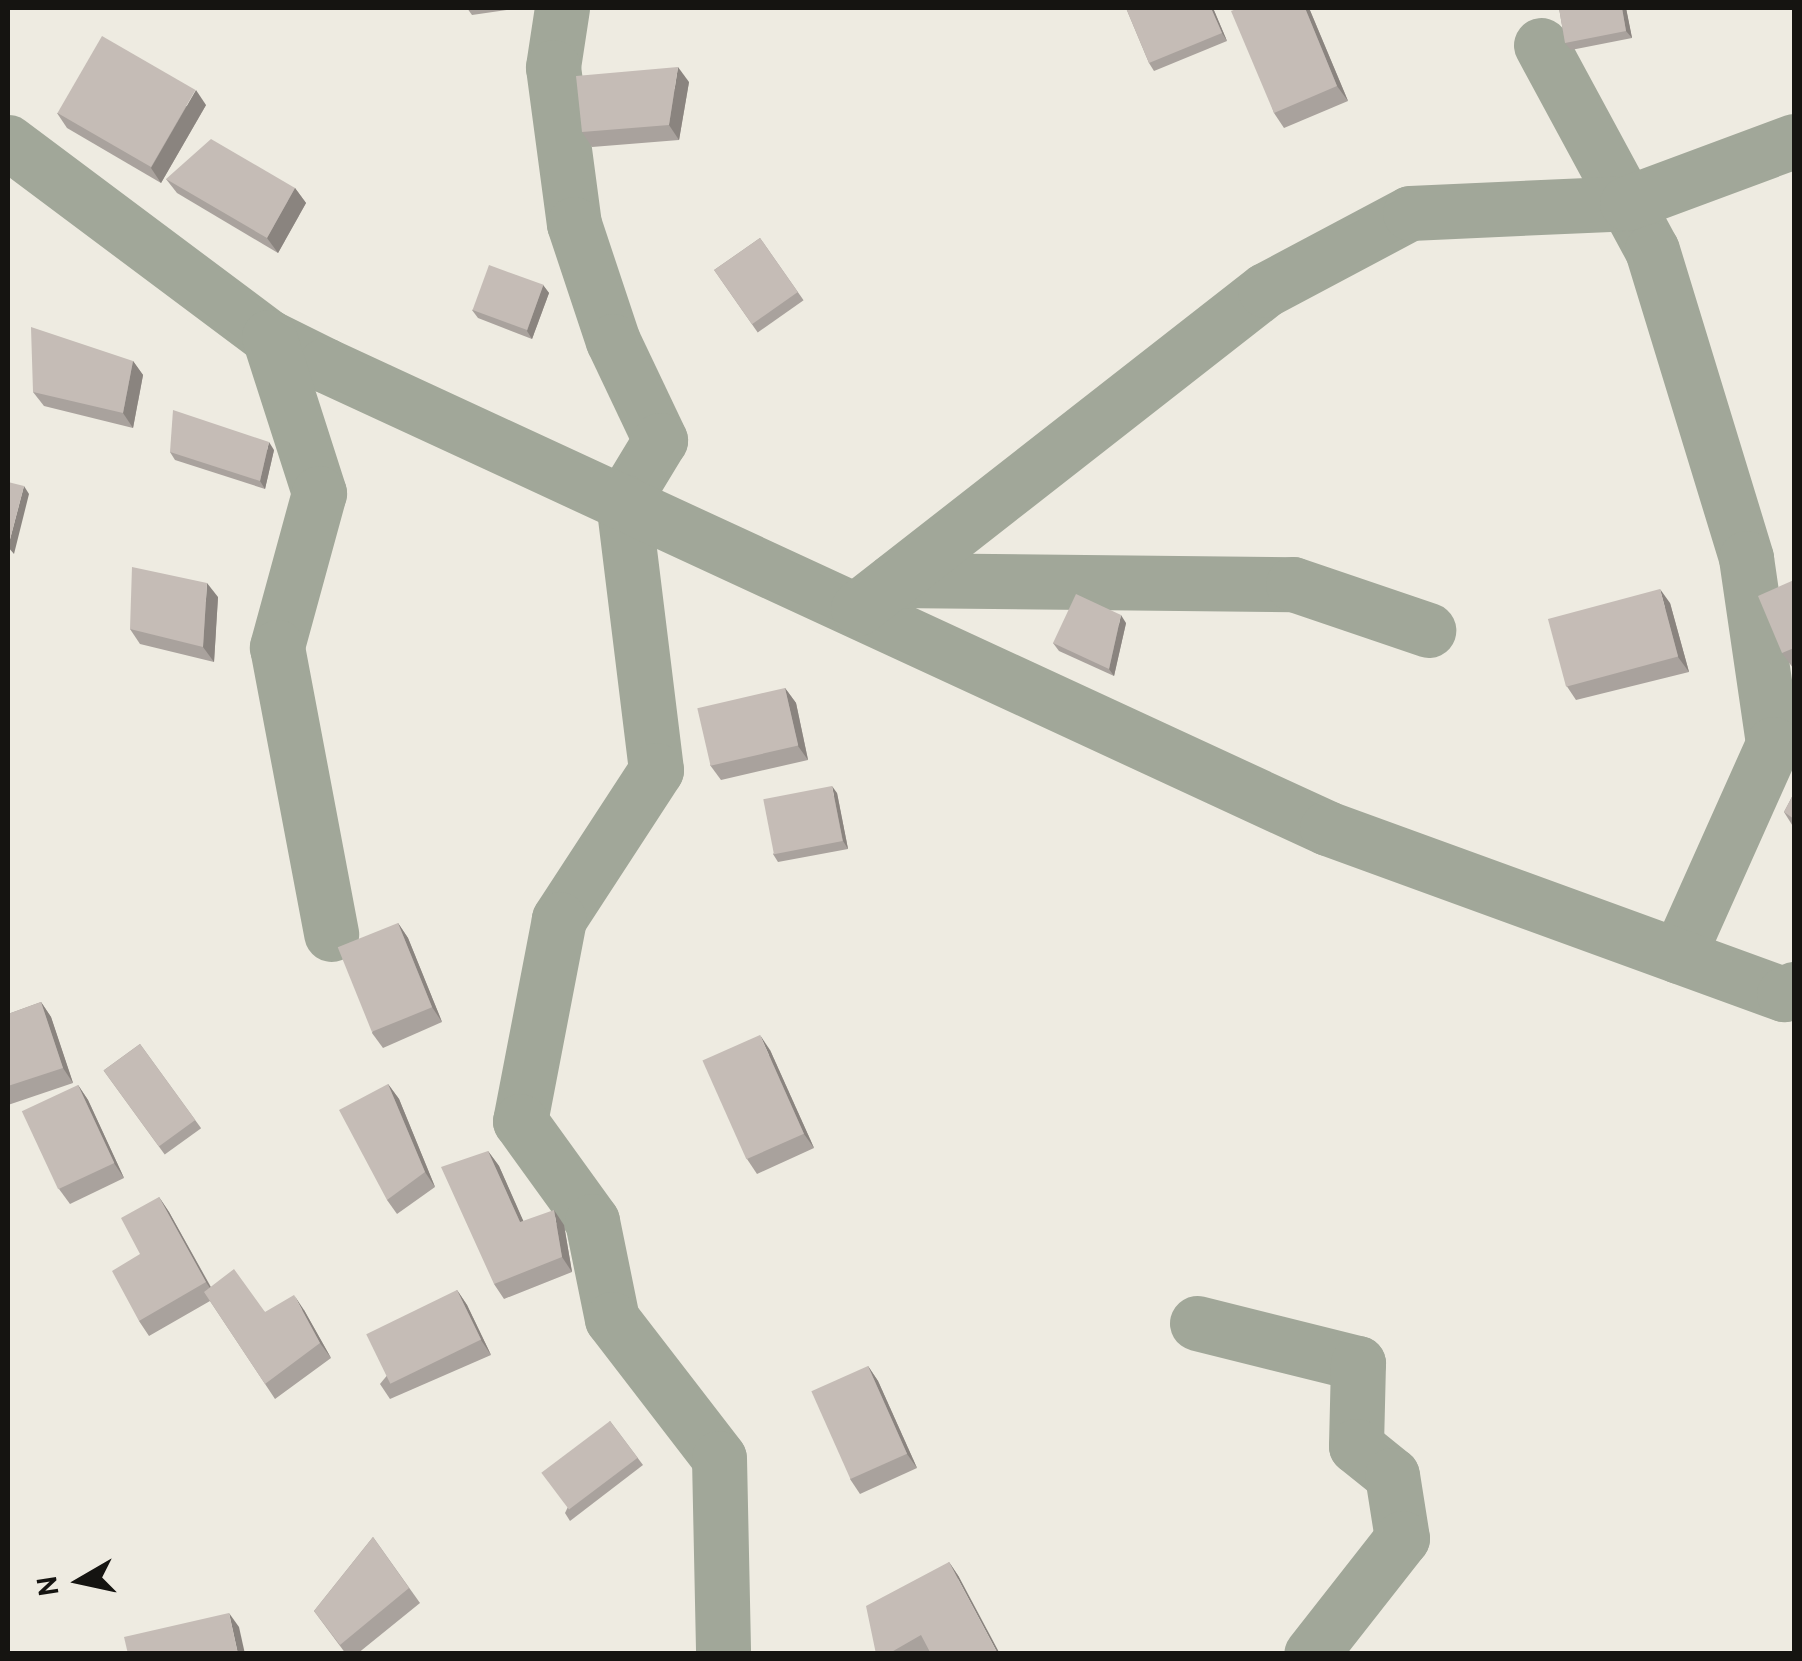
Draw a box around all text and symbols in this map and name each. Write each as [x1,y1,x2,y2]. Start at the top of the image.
north arrow [30,1531,130,1631]
text: N [31,1573,70,1598]

